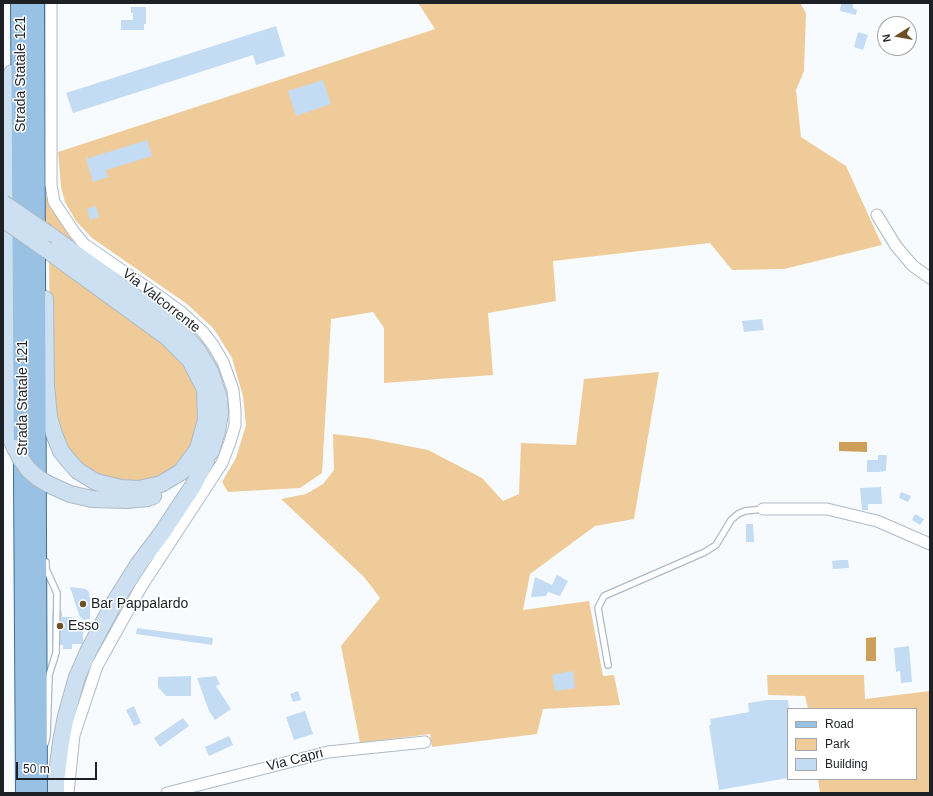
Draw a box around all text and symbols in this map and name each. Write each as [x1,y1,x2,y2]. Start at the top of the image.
street label: Strada Statale 121 [13,16,29,132]
north arrow [877,16,917,56]
text: N [880,33,893,43]
street label: Via Valcorrente [119,265,203,337]
street label: Strada Statale 121 [15,340,31,456]
place label: Bar Pappalardo [91,596,188,612]
marker: Bar Pappalardo [78,599,88,609]
place label: Esso [68,618,99,634]
marker: Esso [55,621,65,631]
legend [787,708,917,780]
text: Road [825,717,854,731]
text: Park [825,737,850,751]
street label: Via Capri [265,745,325,775]
scale bar [18,754,99,780]
text: Building [825,757,868,771]
text: 50 m [23,762,50,776]

